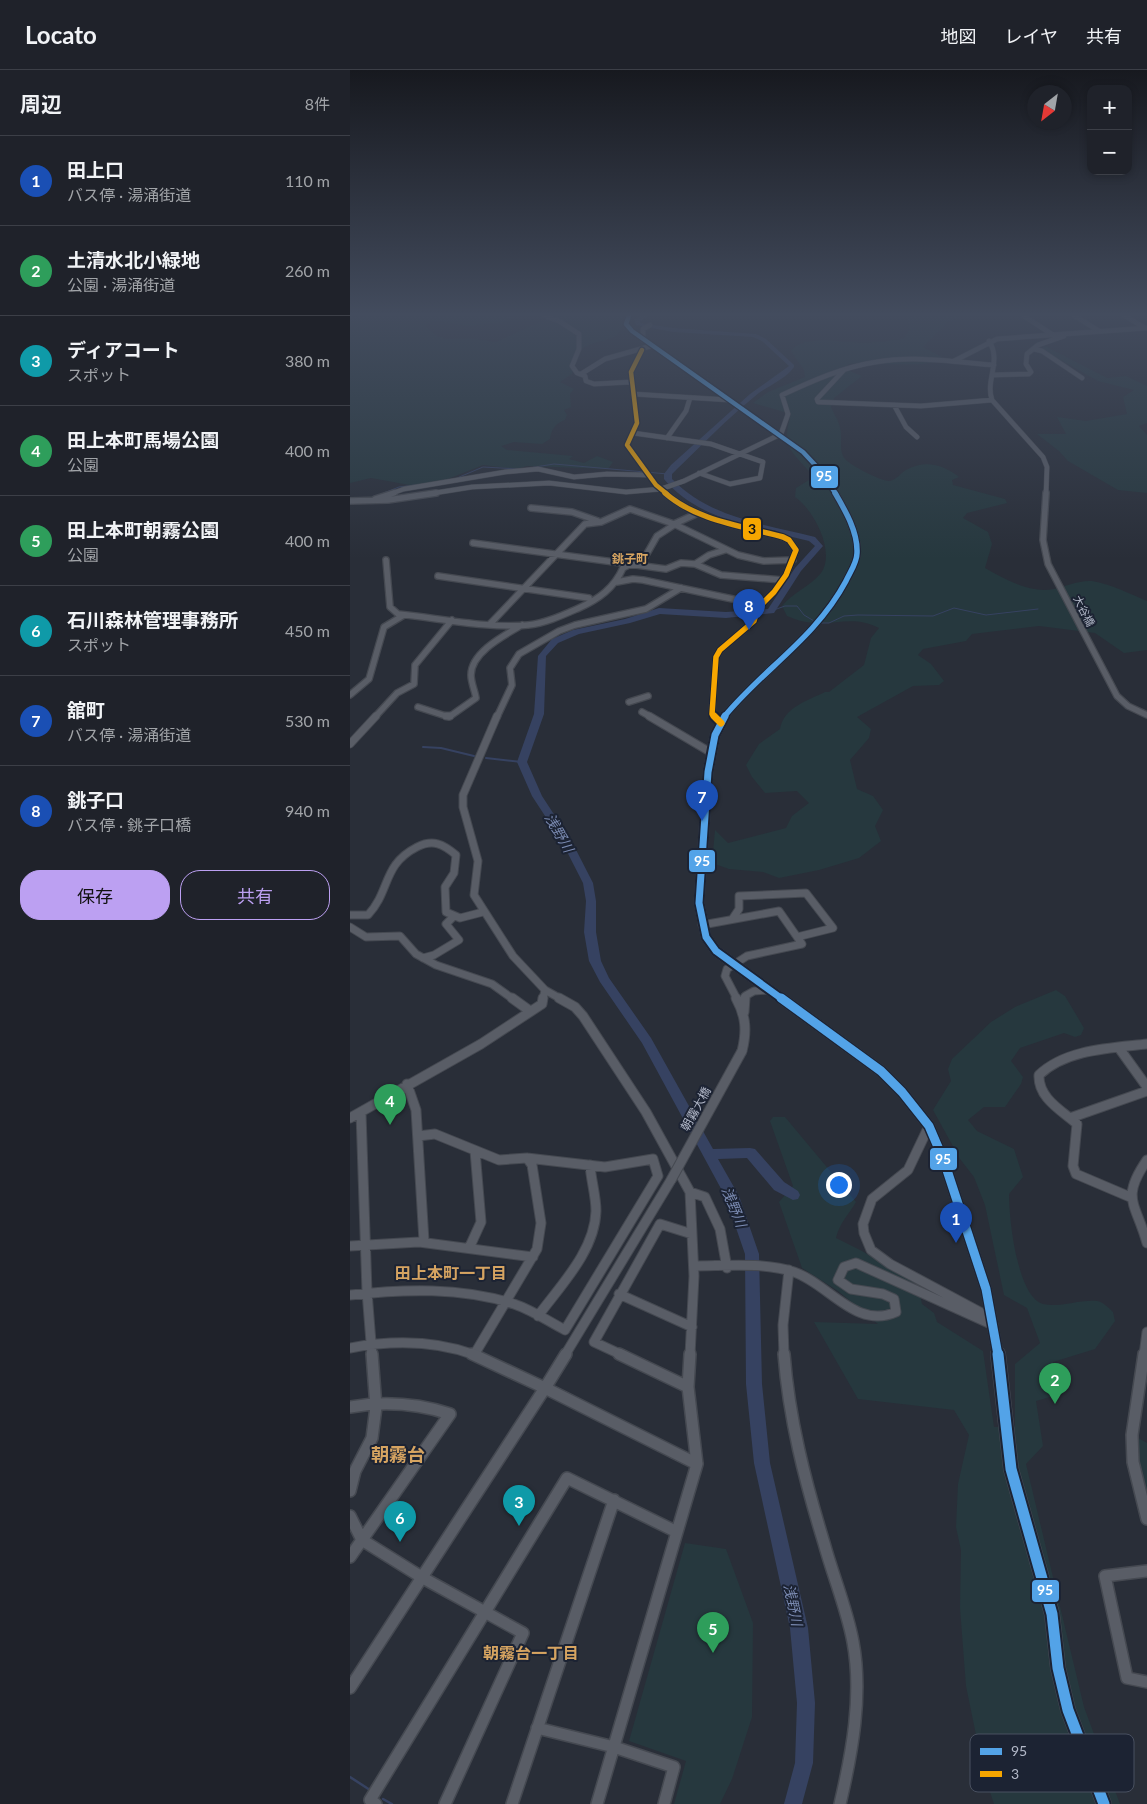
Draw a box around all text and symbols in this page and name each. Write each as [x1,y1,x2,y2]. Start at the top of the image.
text: Locato [25,20,97,49]
text: 地図 [941,25,977,47]
text: レイヤ [1005,25,1058,47]
text: 共有 [1086,25,1122,47]
north arrow [1027,85,1072,130]
map controls [1087,85,1132,175]
button: + [1087,85,1132,130]
text: 周辺 [20,91,62,116]
text: 8件 [305,94,330,113]
button: − [1087,130,1132,175]
text: 田上口 [67,158,124,181]
text: 1 [31,171,41,190]
text: 110 m [285,171,330,190]
text: バス停 · 湯涌街道 [67,185,191,204]
text: 土清水北小緑地 [67,248,200,271]
text: 2 [31,261,41,280]
text: 260 m [285,261,330,280]
text: 公園 · 湯涌街道 [67,275,175,294]
text: ディアコート [67,338,180,361]
text: 3 [31,351,41,370]
text: 380 m [285,351,330,370]
text: スポット [67,365,131,384]
text: 田上本町馬場公園 [67,428,219,451]
text: 4 [31,441,41,460]
text: 400 m [285,441,330,460]
text: 公園 [67,455,99,474]
line badge: 95 [810,465,839,489]
text: 95 [816,467,832,484]
line badge: 3 [742,517,762,541]
text: 田上本町朝霧公園 [67,518,219,541]
text: 3 [748,520,756,537]
text: 5 [31,531,41,550]
text: 400 m [285,531,330,550]
text: 公園 [67,545,99,564]
district label: 銚子町 [611,551,648,566]
pin: 8 [733,589,765,630]
street label: 大谷橋 [1071,593,1098,628]
text: 石川森林管理事務所 [67,608,238,631]
text: 6 [31,621,41,640]
text: 450 m [285,621,330,640]
text: スポット [67,635,131,654]
text: 舘町 [67,698,105,721]
text: 7 [31,711,41,730]
text: 530 m [285,711,330,730]
text: バス停 · 湯涌街道 [67,725,191,744]
pin: 7 [686,780,718,821]
text: 銚子口 [67,788,124,811]
text: 8 [31,801,41,820]
text: 940 m [285,801,330,820]
water label: 浅野川 [542,810,578,857]
text: バス停 · 銚子口橋 [67,815,191,834]
line badge: 95 [688,849,716,873]
text: 95 [694,852,710,869]
button: 保存 [20,870,170,920]
button: 共有 [180,870,330,920]
pin: 4 [374,1084,406,1125]
street label: 朝霧大橋 [677,1084,714,1133]
line badge: 95 [929,1147,958,1171]
text: 95 [935,1150,951,1167]
your location [826,1172,852,1198]
water label: 浅野川 [719,1184,751,1231]
pin: 1 [940,1202,972,1243]
district label: 田上本町一丁目 [395,1263,507,1282]
pin: 2 [1039,1363,1071,1404]
district label: 朝霧台 [371,1443,425,1465]
pin: 3 [503,1485,535,1526]
pin: 6 [384,1501,416,1542]
line badge: 95 [1031,1579,1060,1603]
text: 95 [1037,1581,1053,1598]
water label: 浅野川 [781,1583,807,1629]
pin: 5 [697,1612,729,1653]
district label: 朝霧台一丁目 [483,1643,579,1662]
legend [970,1734,1134,1792]
text: 95 [1011,1742,1027,1759]
text: 3 [1011,1765,1019,1782]

